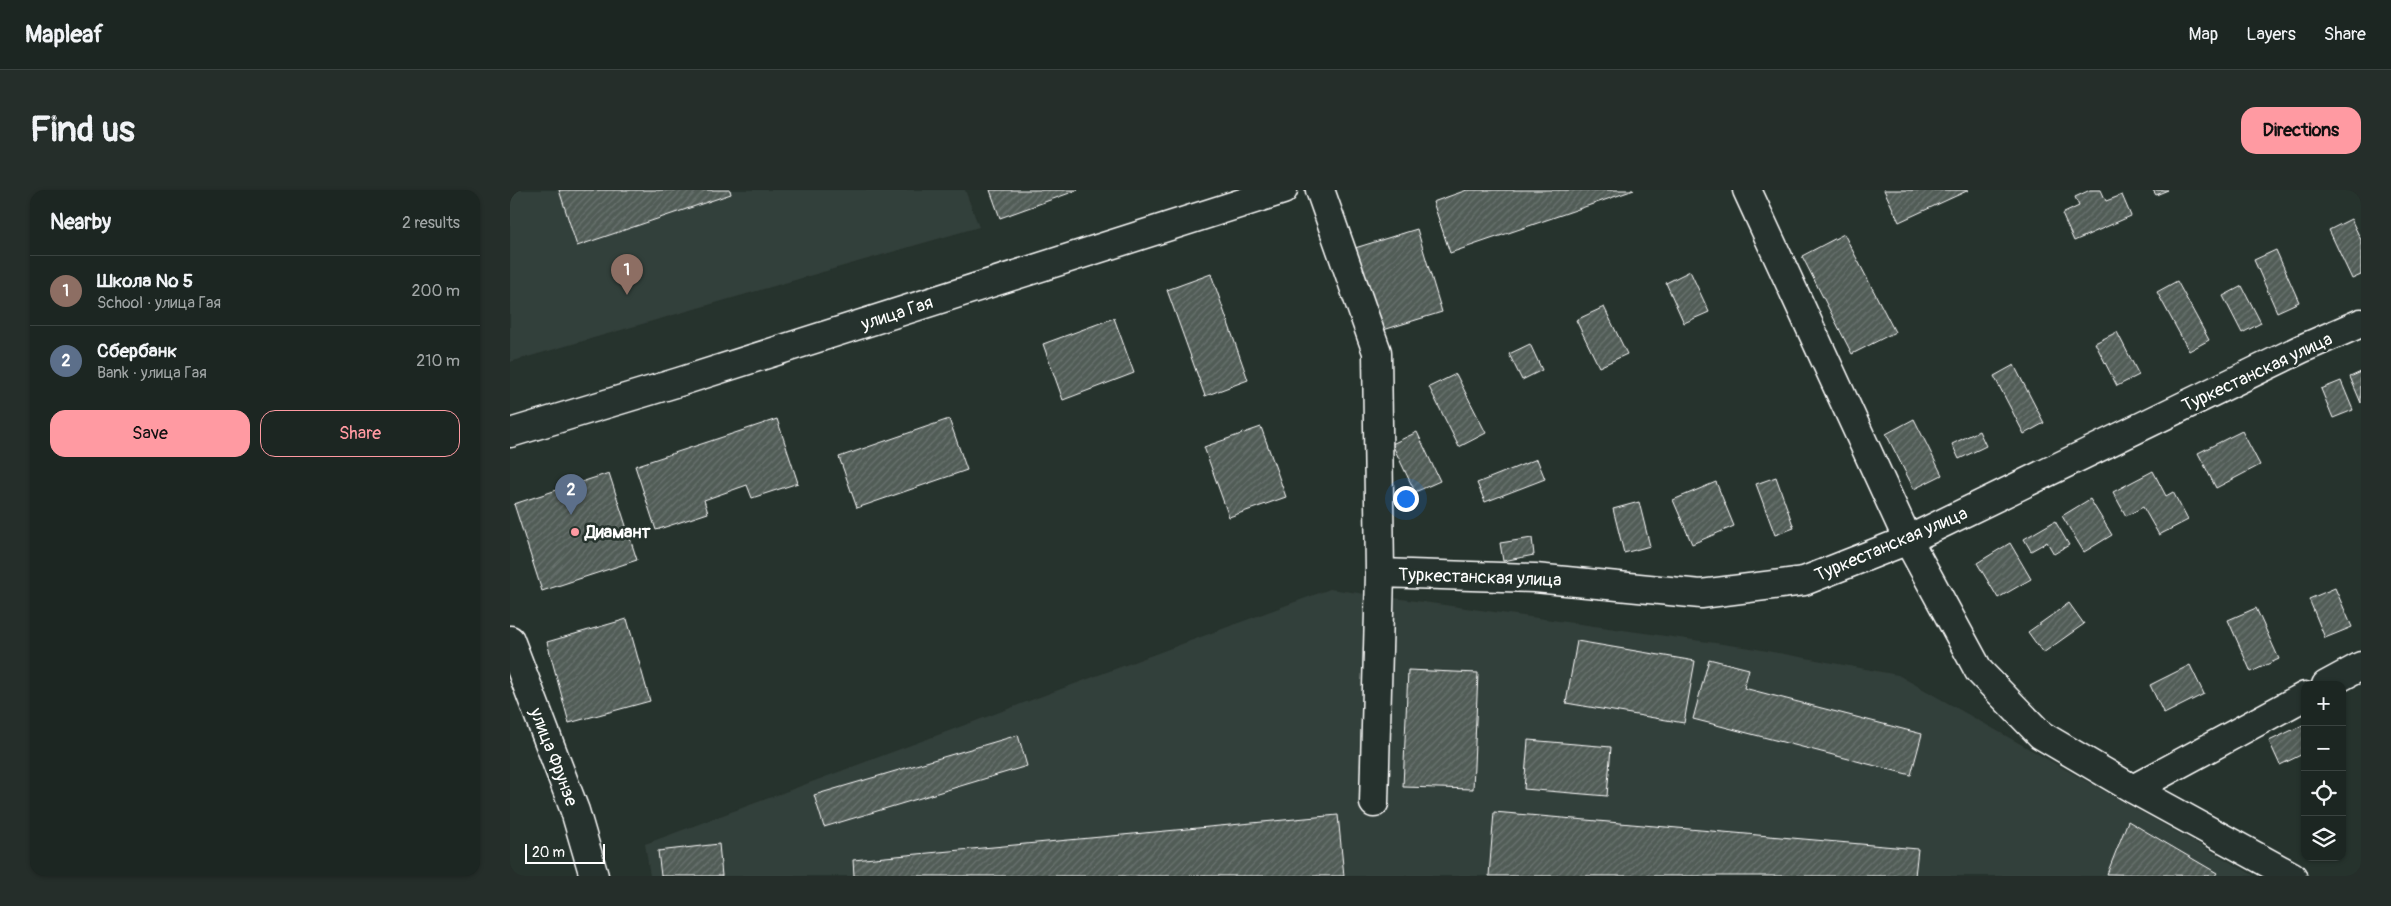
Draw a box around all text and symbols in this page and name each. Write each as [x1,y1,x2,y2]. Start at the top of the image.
text: Mapleaf [25,20,103,49]
text: Map [2189,23,2218,46]
text: Layers [2246,23,2296,46]
text: Share [2324,23,2366,46]
button: Directions [2241,107,2361,154]
text: Find us [30,108,135,152]
text: Nearby [50,209,111,236]
text: 2 results [402,213,460,233]
pin: 1 [611,254,643,295]
text: Школа № 5 [97,269,193,293]
text: 1 [63,281,69,301]
text: 200 m [412,281,460,301]
street label: улица Гая [857,291,936,336]
text: School · улица Гая [97,293,221,313]
street label: Туркестанская улица [2178,327,2336,417]
text: Сбербанк [97,339,177,363]
text: 2 [62,351,70,371]
text: 210 m [416,351,460,371]
text: Bank · улица Гая [97,363,207,383]
button: Save [50,410,250,457]
button: Share [260,410,460,457]
pin: 2 [555,474,587,515]
your location [1393,486,1419,512]
street label: Туркестанская улица [1811,502,1971,587]
place label: Диамант [584,521,651,544]
marker: Диамант [569,526,581,538]
street label: Туркестанская улица [1398,563,1562,592]
map controls [2301,681,2346,861]
button: + [2301,681,2346,726]
street label: улица Фрунзе [524,704,583,810]
button: − [2301,726,2346,771]
button: locate [2301,771,2346,816]
button: layers [2301,816,2346,861]
scale bar [525,841,605,864]
text: 20 m [532,844,565,861]

